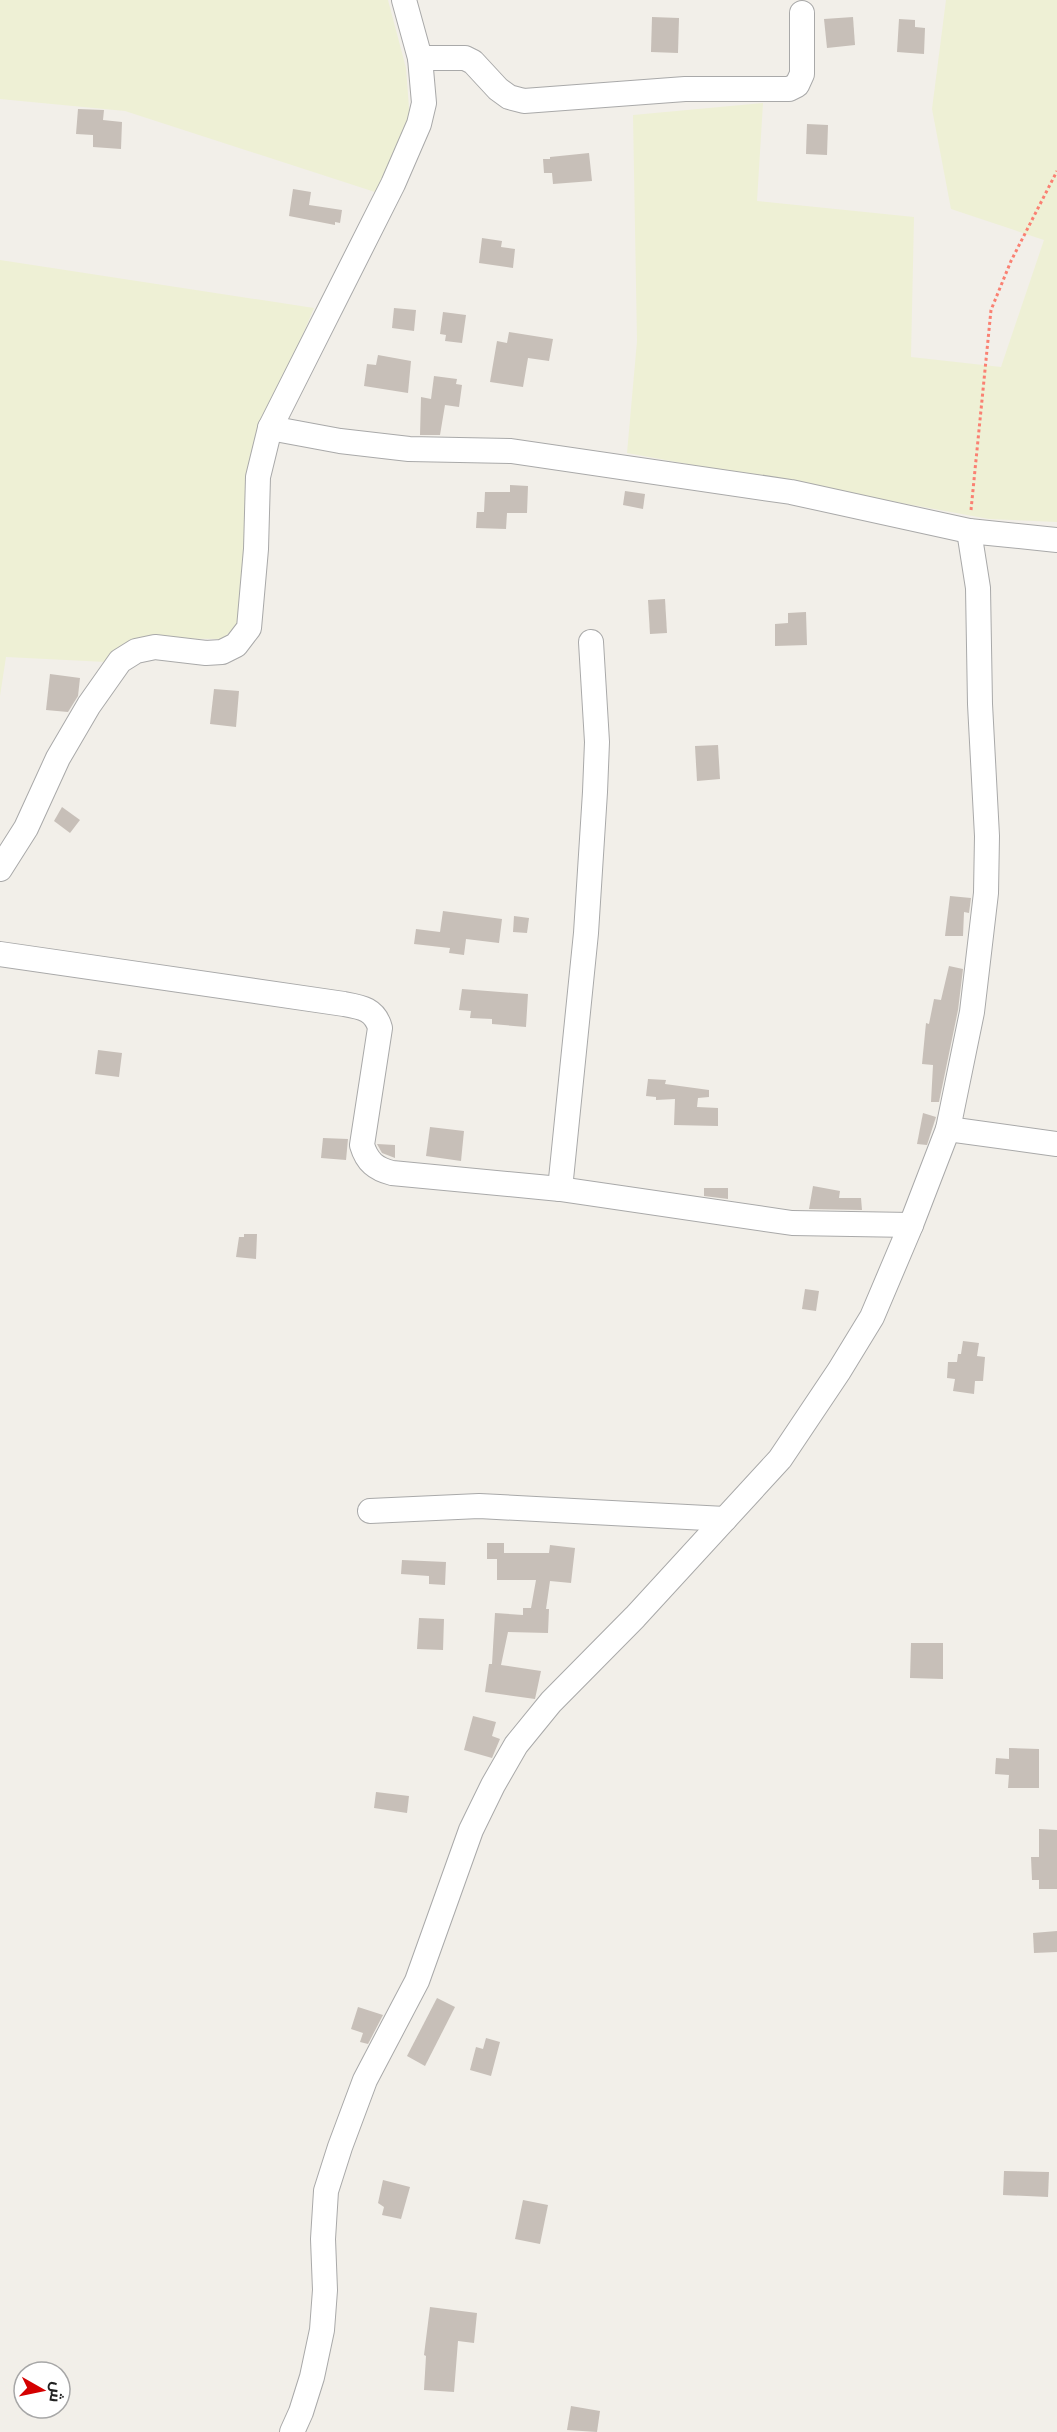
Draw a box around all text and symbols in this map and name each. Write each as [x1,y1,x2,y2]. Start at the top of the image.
north arrow [12,2360,72,2420]
text: ش [45,2381,68,2404]

